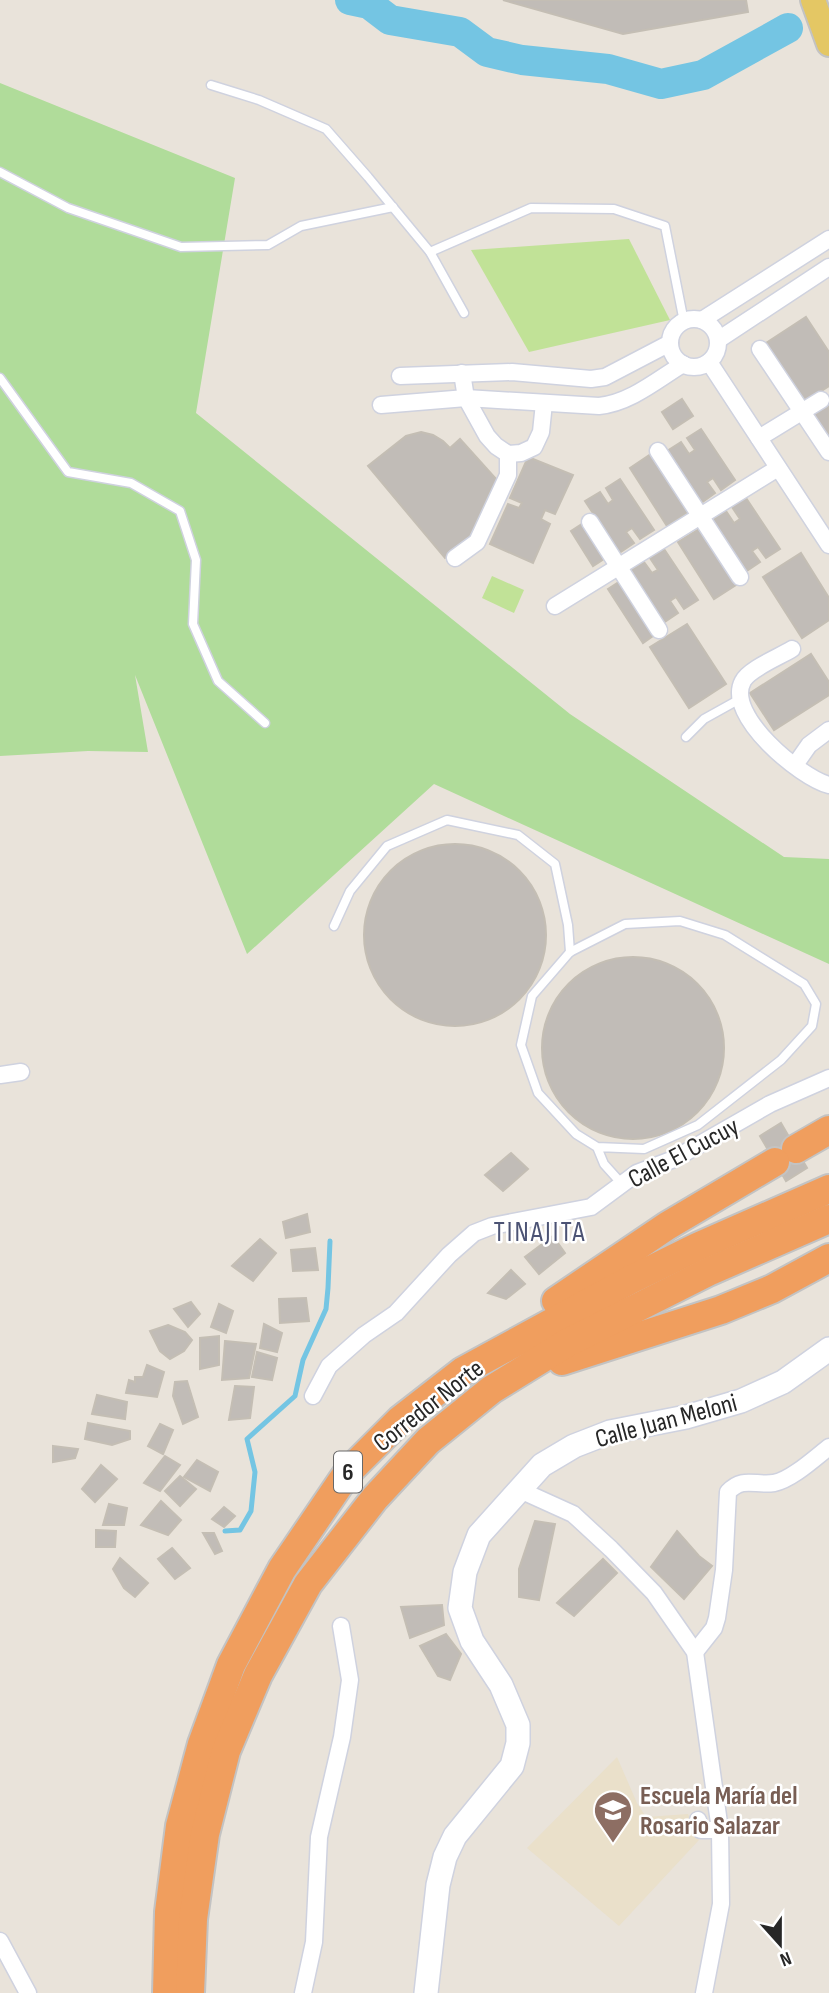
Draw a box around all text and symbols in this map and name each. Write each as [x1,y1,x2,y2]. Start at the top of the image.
street label: Calle El Cucuy [623,1111,744,1195]
district label: TINAJITA [493,1216,587,1249]
street label: Corredor Norte [368,1354,490,1459]
street label: Calle Juan Meloni [592,1388,741,1455]
road number: 6 [334,1452,362,1492]
place label: Escuela María del Rosario Salazar [640,1781,797,1842]
school or university icon: Escuela María del Rosario Salazar [592,1789,634,1844]
north arrow [745,1909,815,1979]
text: N [777,1946,794,1971]

